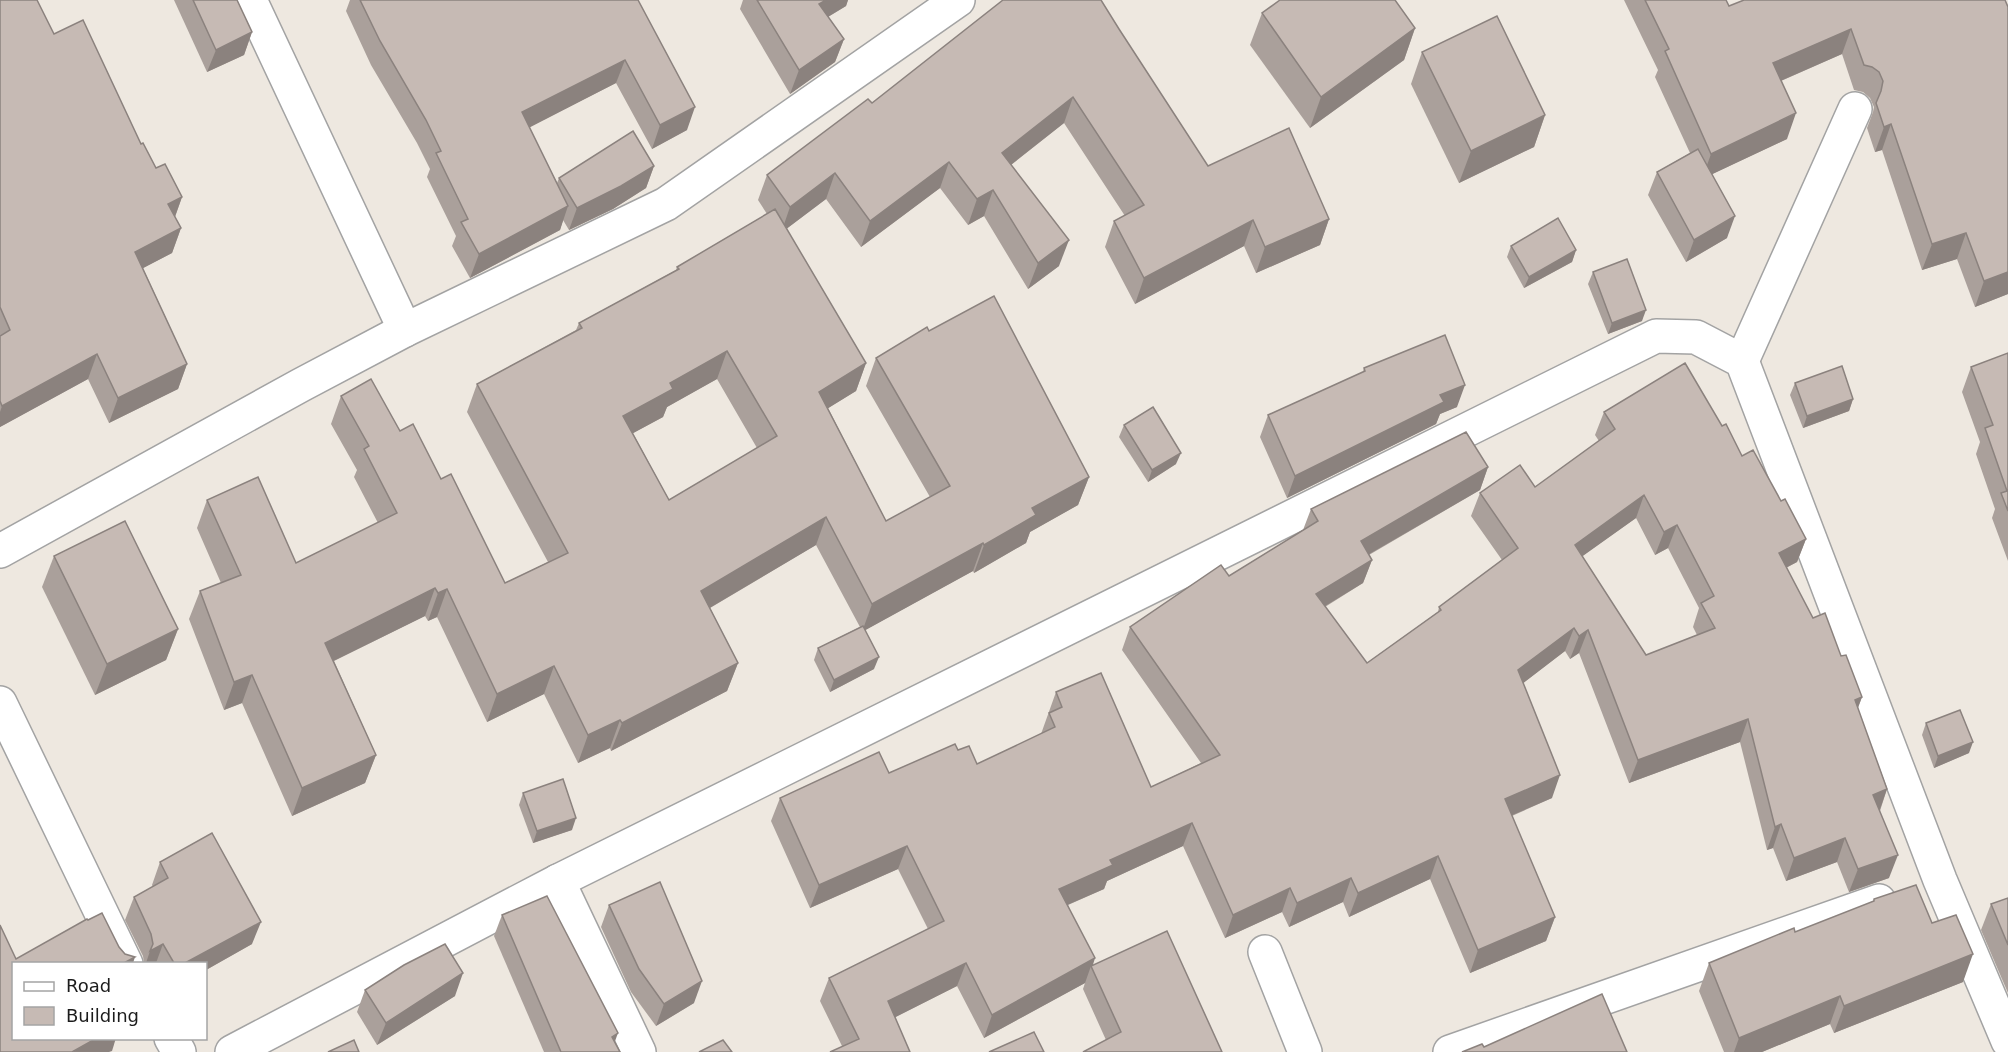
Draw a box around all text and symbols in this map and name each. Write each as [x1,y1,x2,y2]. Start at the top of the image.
legend [12,962,207,1040]
text: Road [66,975,111,996]
text: Building [66,1005,139,1026]

